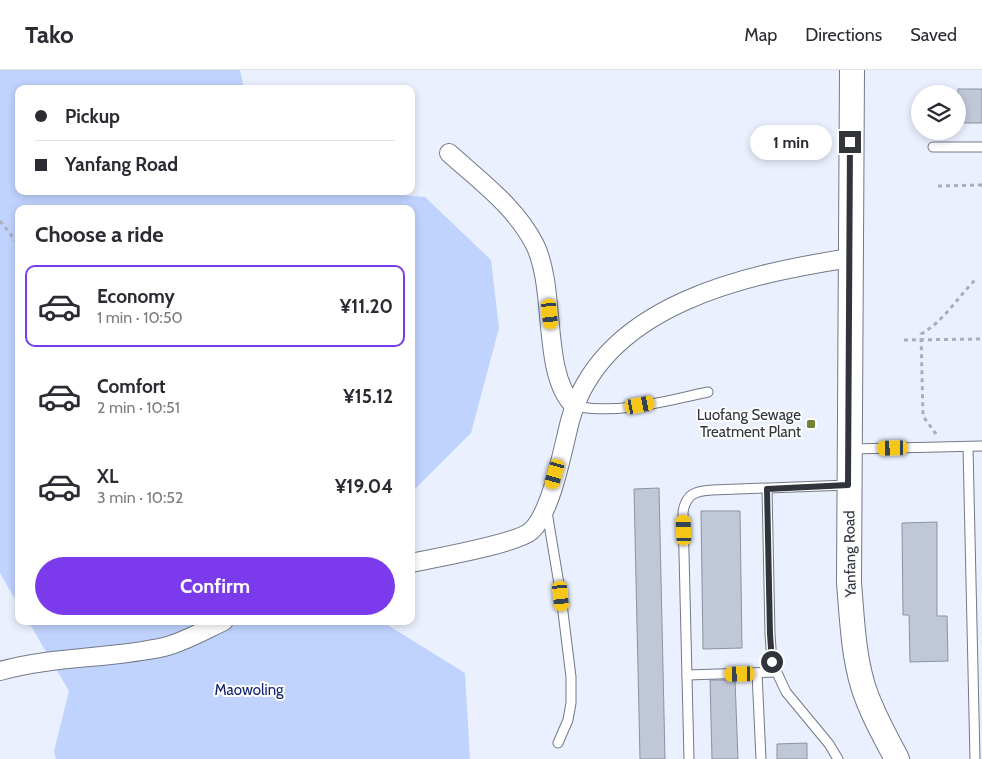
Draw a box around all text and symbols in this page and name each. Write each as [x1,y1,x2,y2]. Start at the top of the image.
text: Tako [25,20,74,49]
text: Map [744,24,777,46]
text: Directions [805,24,882,46]
text: Saved [910,24,957,46]
map controls [911,85,966,140]
button: layers [911,85,966,140]
text: Pickup [65,105,120,128]
callout: 1 min [750,124,832,160]
route end [839,131,861,153]
text: 1 min [773,133,809,152]
text: Yanfang Road [65,153,178,176]
text: Choose a ride [35,221,164,248]
icon: car [37,284,82,329]
text: Economy [97,285,175,308]
text: ¥11.20 [340,295,393,318]
car [540,298,559,330]
text: 1 min · 10:50 [97,308,183,327]
icon: car [37,374,82,419]
text: Comfort [97,375,166,398]
text: ¥15.12 [343,385,393,408]
car [623,395,656,415]
text: 2 min · 10:51 [97,398,180,417]
place label: Luofang Sewage Treatment Plant [697,406,801,441]
marker: Luofang Sewage Treatment Plant [805,418,817,430]
car [877,440,908,456]
car [543,458,566,490]
icon: car [37,464,82,509]
text: XL [97,465,118,488]
text: ¥19.04 [335,475,393,498]
text: 3 min · 10:52 [97,488,183,507]
street label: Yanfang Road [840,510,860,599]
car [675,515,692,545]
button: Confirm [35,557,395,615]
car [551,580,570,612]
route start [761,651,783,673]
car [724,666,755,682]
park label: Maowoling [214,681,284,699]

